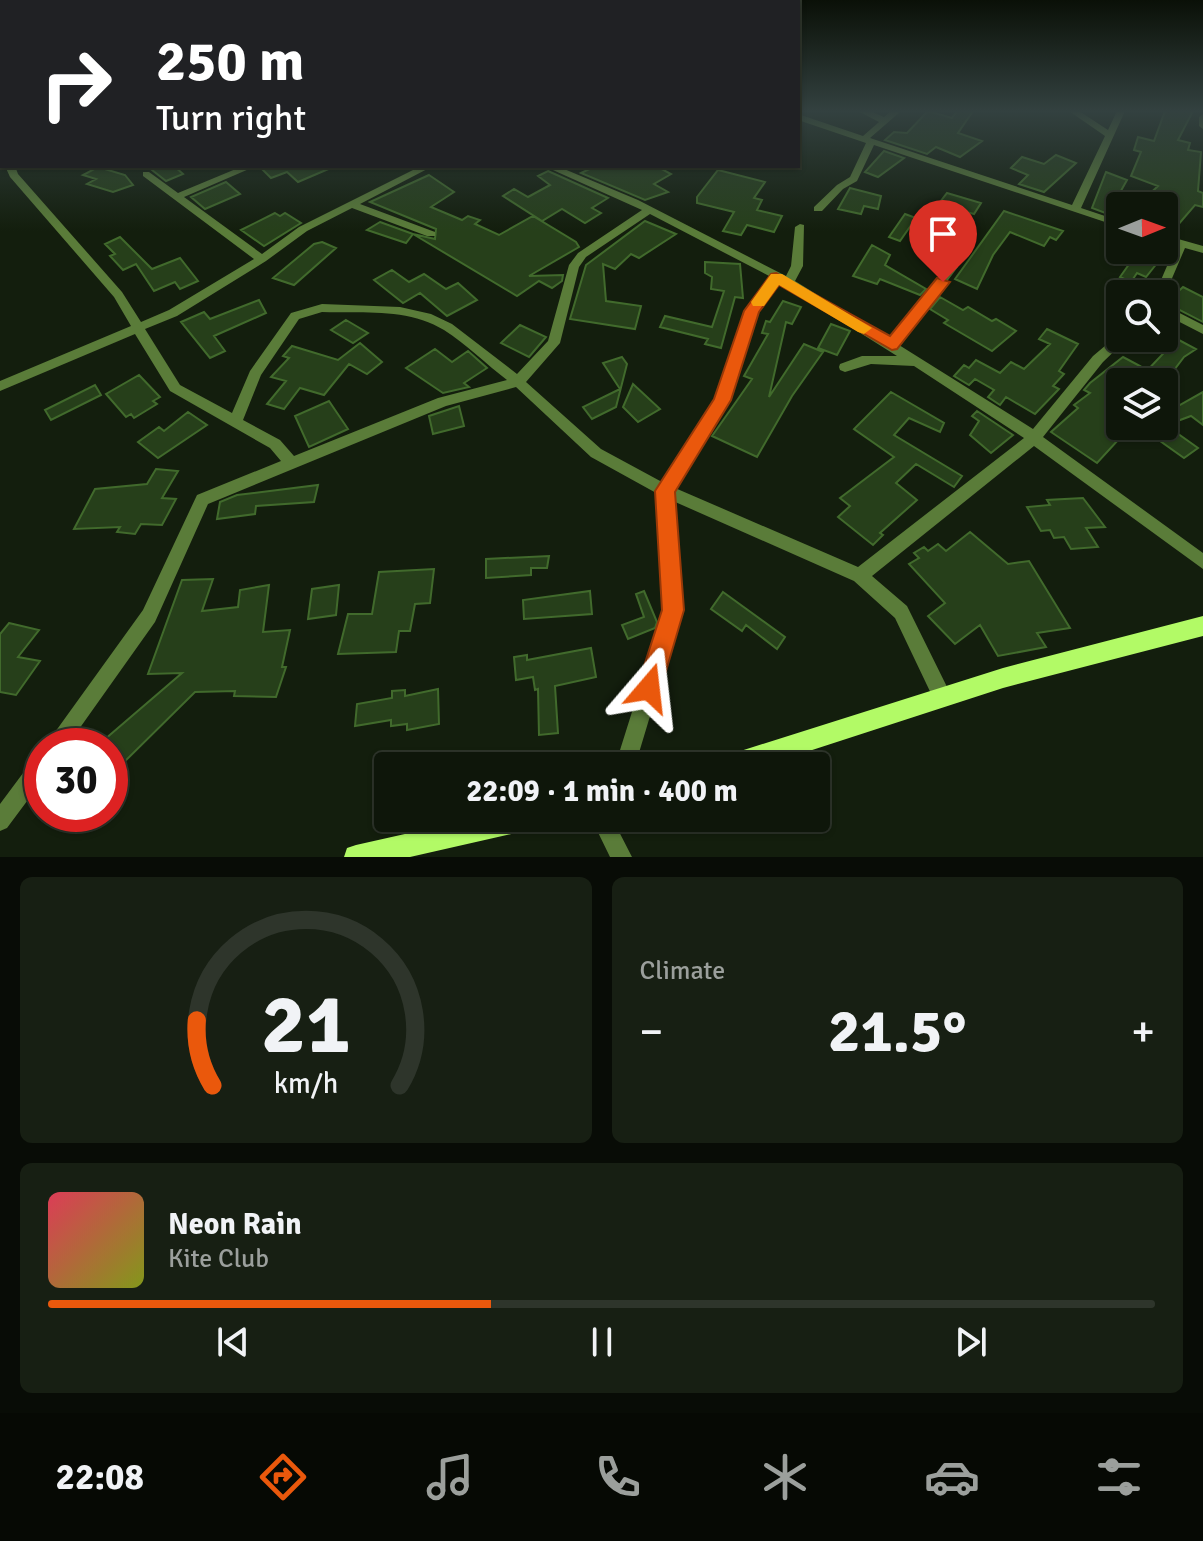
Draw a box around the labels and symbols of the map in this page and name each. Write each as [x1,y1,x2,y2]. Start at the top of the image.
north arrow [1106,192,1178,264]
pin [909,200,977,282]
position arrow [607,646,691,730]
speed limit sign: 30 [24,728,128,832]

